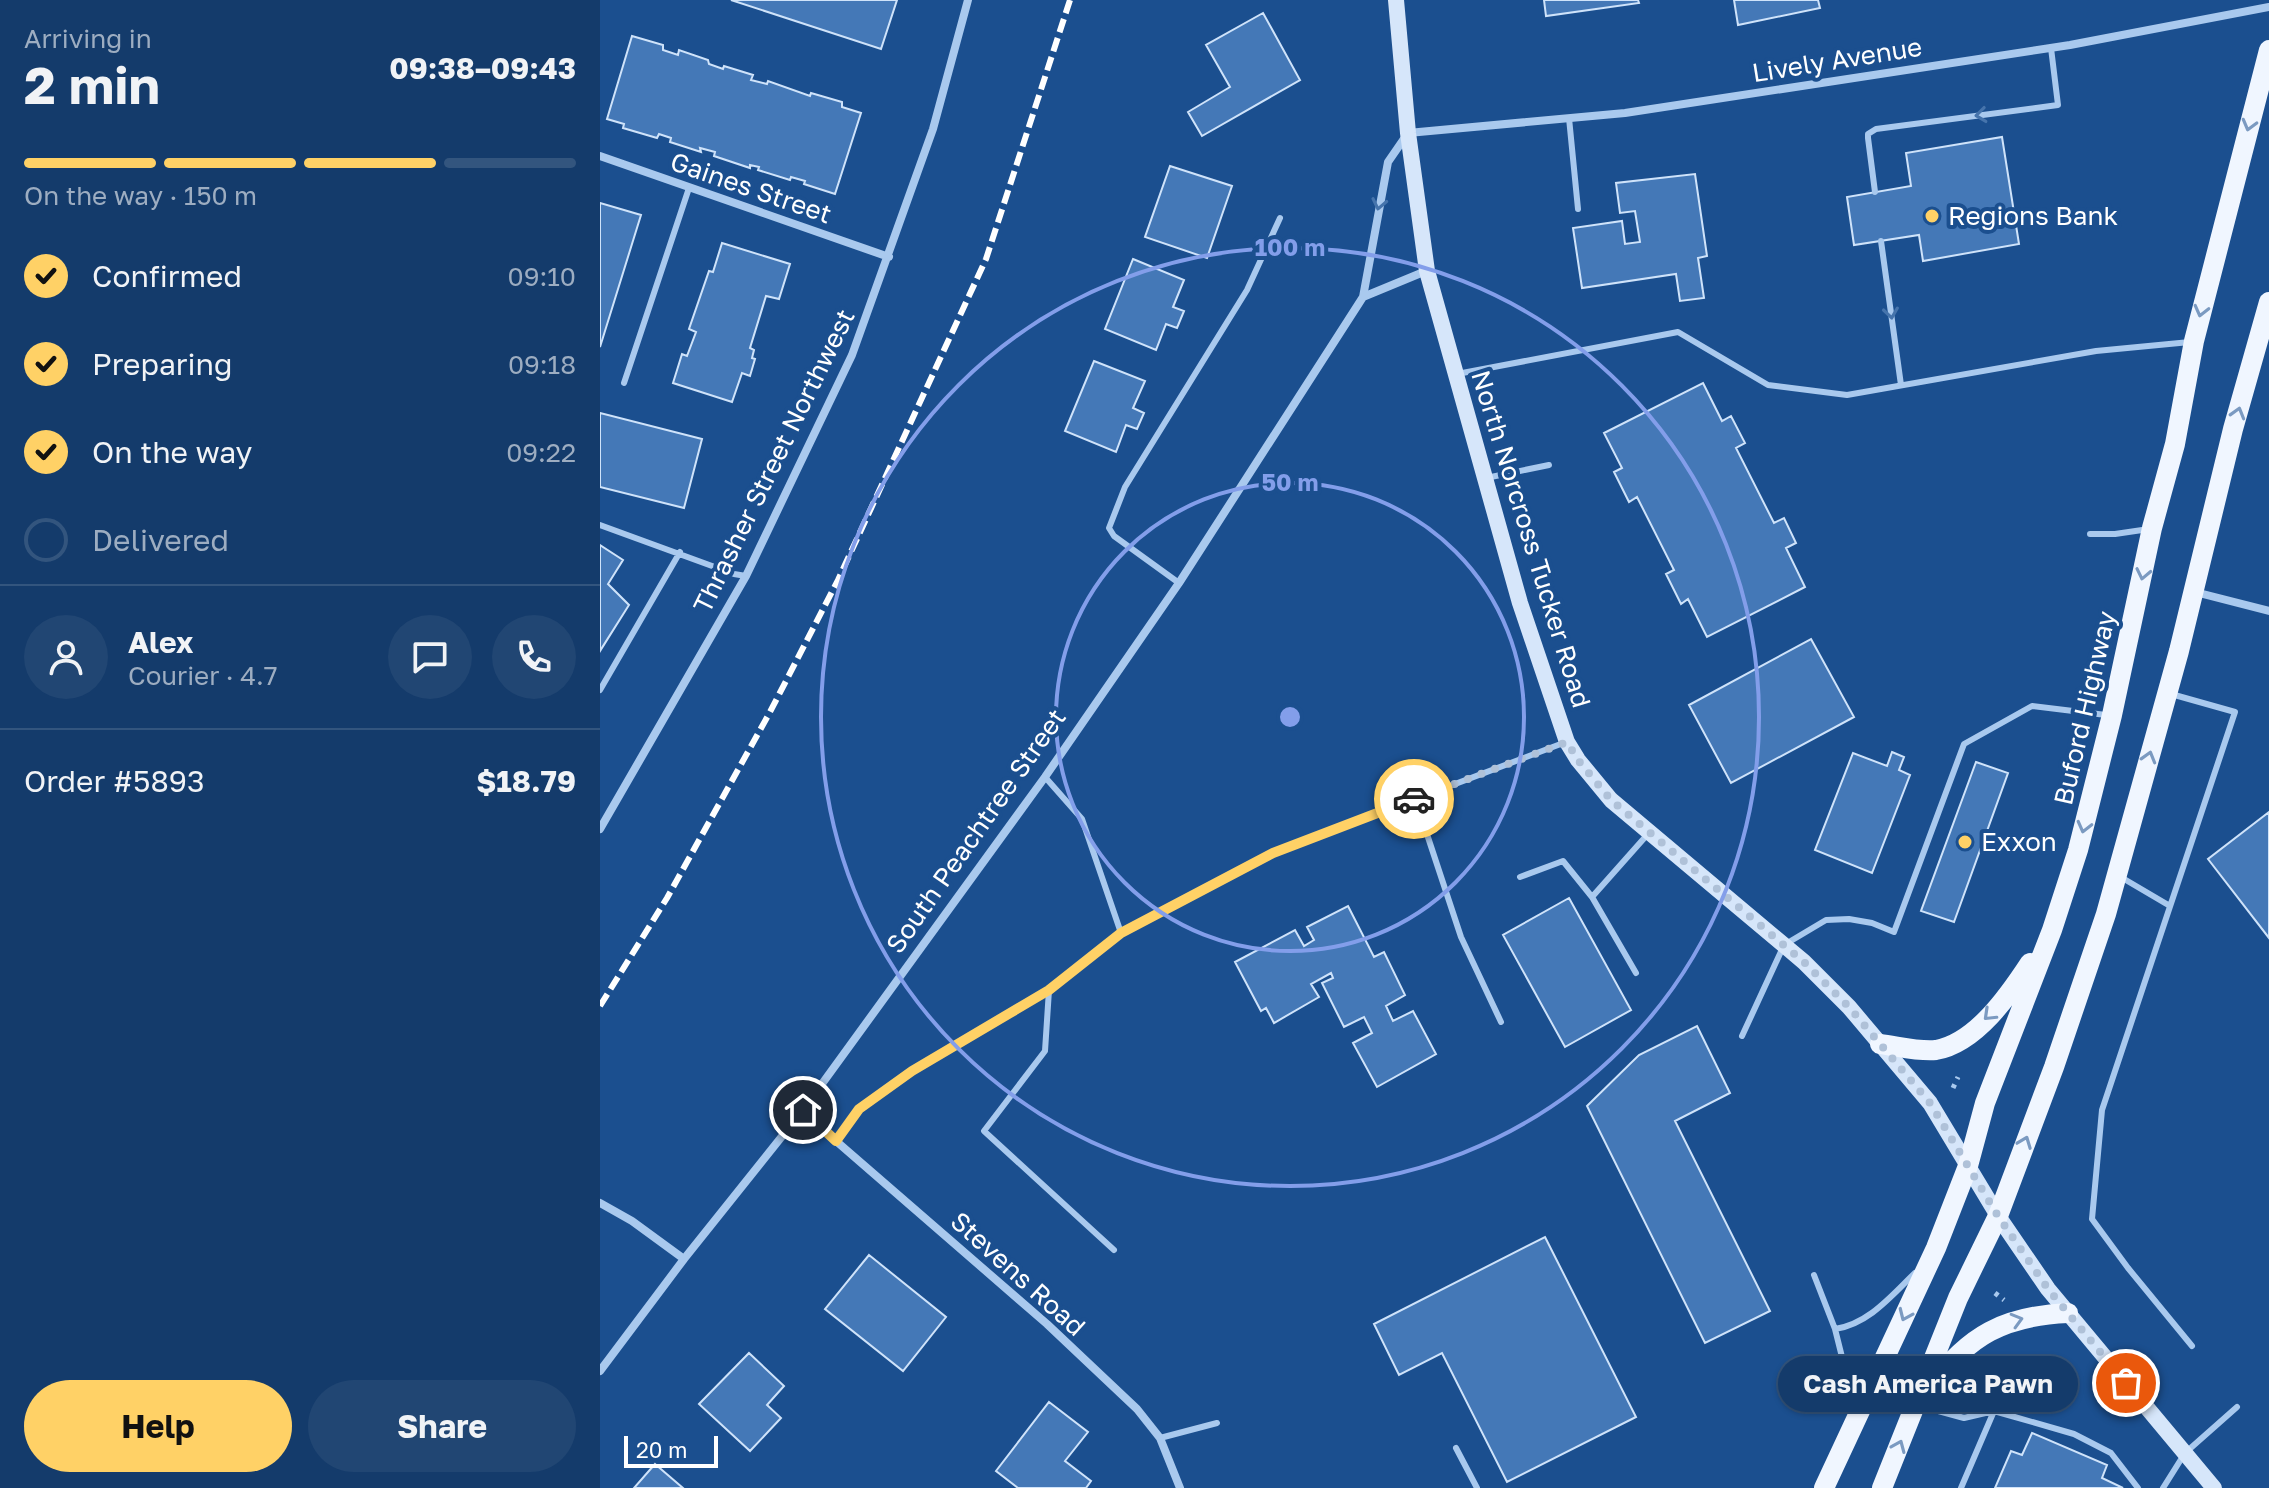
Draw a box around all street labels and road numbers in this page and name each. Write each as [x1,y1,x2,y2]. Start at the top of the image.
street label: Lively Avenue [1750,31,1924,88]
street label: Gaines Street [667,145,836,230]
street label: Thrasher Street Northwest [686,304,861,618]
street label: North Norcross Tucker Road [1465,366,1598,711]
street label: Buford Highway [2047,607,2122,808]
street label: South Peachtree Street [879,703,1072,959]
street label: Stevens Road [945,1205,1092,1342]

